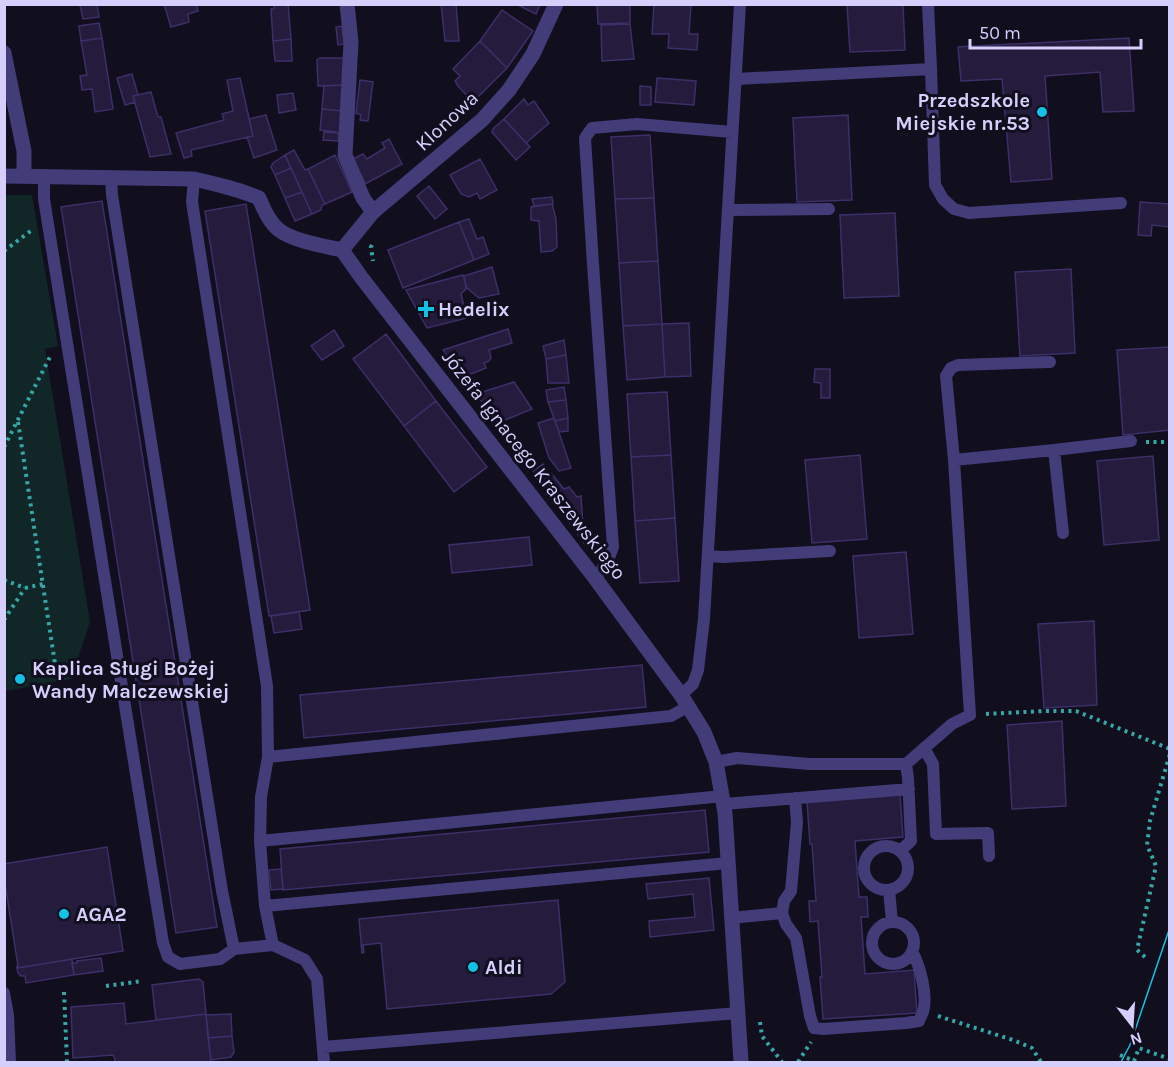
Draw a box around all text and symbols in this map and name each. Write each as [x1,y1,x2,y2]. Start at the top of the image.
scale bar [970,12,1141,50]
text: 50 m [979,22,1021,44]
street label: Klonowa [411,86,483,156]
place label: Przedszkole Miejskie nr.53 [895,89,1030,135]
marker: Przedszkole Miejskie nr.53 [1035,105,1049,119]
place label: Hedelix [438,298,509,321]
marker: Hedelix [419,302,433,316]
street label: Józefa Ignacego Kraszewskiego [437,346,631,584]
place label: Kaplica Sługi Bożej Wandy Malczewskiej [32,657,229,703]
marker: Kaplica Sługi Bożej Wandy Malczewskiej [13,672,27,686]
place label: AGA2 [76,903,127,926]
marker: AGA2 [57,907,71,921]
place label: Aldi [485,956,522,979]
marker: Aldi [466,960,480,974]
north arrow [1102,995,1162,1055]
text: N [1128,1028,1145,1050]

